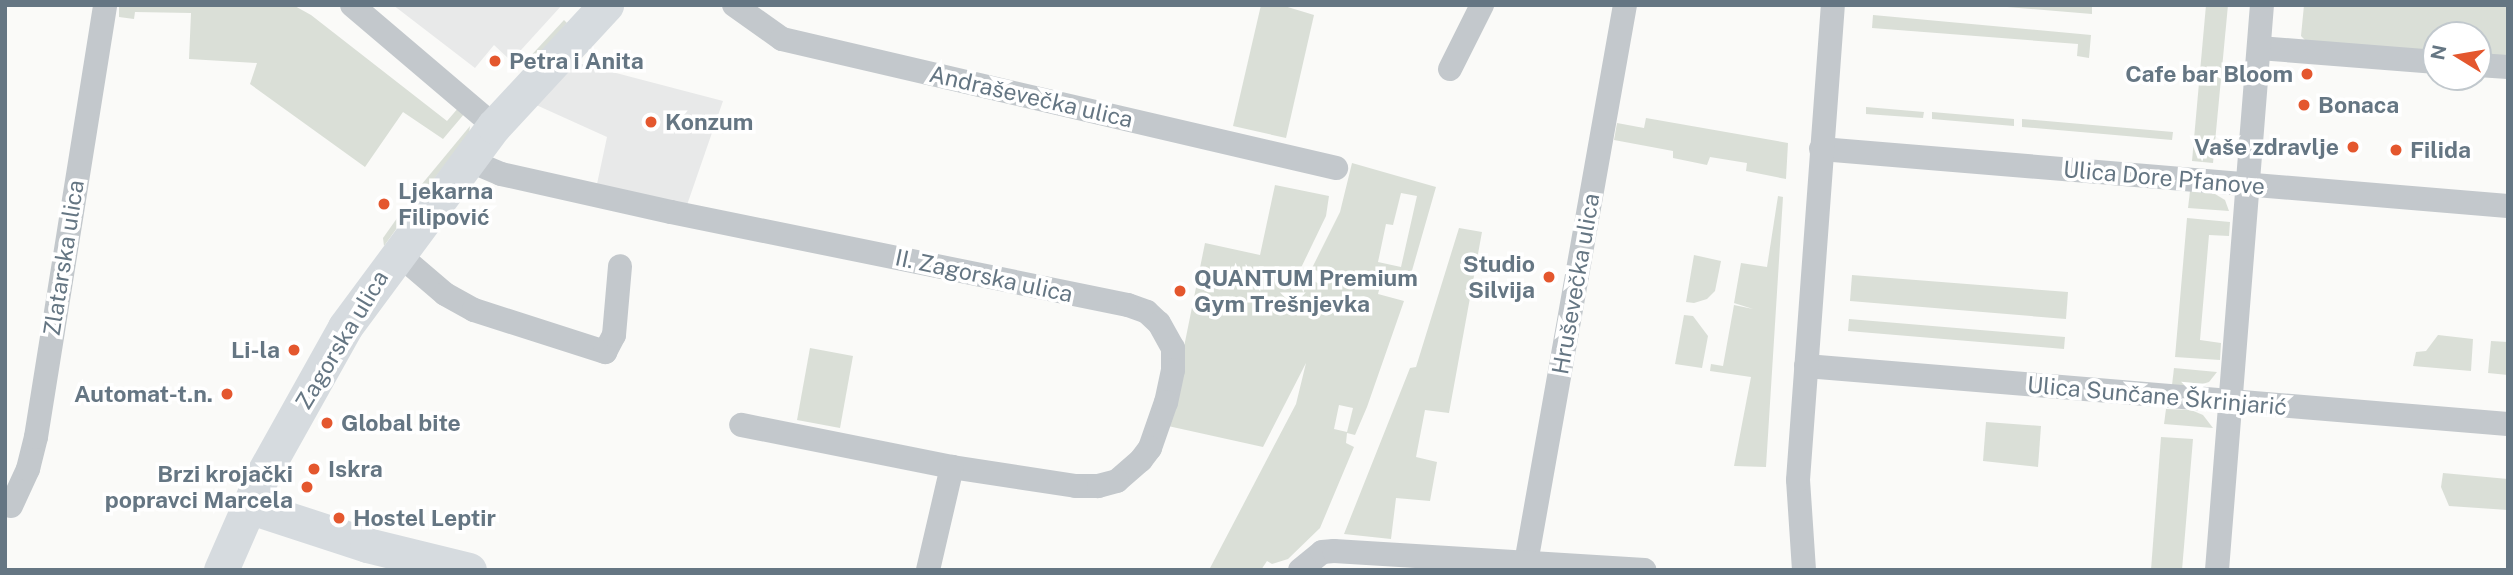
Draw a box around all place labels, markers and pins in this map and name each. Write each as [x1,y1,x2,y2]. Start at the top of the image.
place label: Petra i Anita [509,47,644,75]
marker: Petra i Anita [487,53,503,69]
place label: Cafe bar Bloom [2125,60,2293,88]
marker: Cafe bar Bloom [2299,66,2315,82]
place label: Bonaca [2318,91,2399,119]
marker: Bonaca [2296,97,2312,113]
place label: Konzum [665,108,753,136]
marker: Konzum [643,114,659,130]
place label: Vaše zdravlje [2194,133,2339,161]
place label: Filida [2410,136,2471,164]
marker: Vaše zdravlje [2345,139,2361,155]
marker: Filida [2388,142,2404,158]
place label: Ljekarna Filipović [398,177,493,231]
marker: Ljekarna Filipović [376,196,392,212]
place label: Studio Silvija [1463,250,1535,304]
place label: QUANTUM Premium Gym Trešnjevka [1194,264,1418,318]
marker: Studio Silvija [1541,269,1557,285]
marker: QUANTUM Premium Gym Trešnjevka [1172,283,1188,299]
place label: Li-la [231,336,280,364]
marker: Li-la [286,342,302,358]
place label: Automat-t.n. [74,380,213,408]
marker: Automat-t.n. [219,386,235,402]
place label: Global bite [341,409,461,437]
marker: Global bite [319,415,335,431]
place label: Iskra [328,455,383,483]
place label: Brzi krojački popravci Marcela [105,460,293,514]
marker: Iskra [306,461,322,477]
marker: Brzi krojački popravci Marcela [299,479,315,495]
place label: Hostel Leptir [353,504,496,532]
marker: Hostel Leptir [331,510,347,526]

